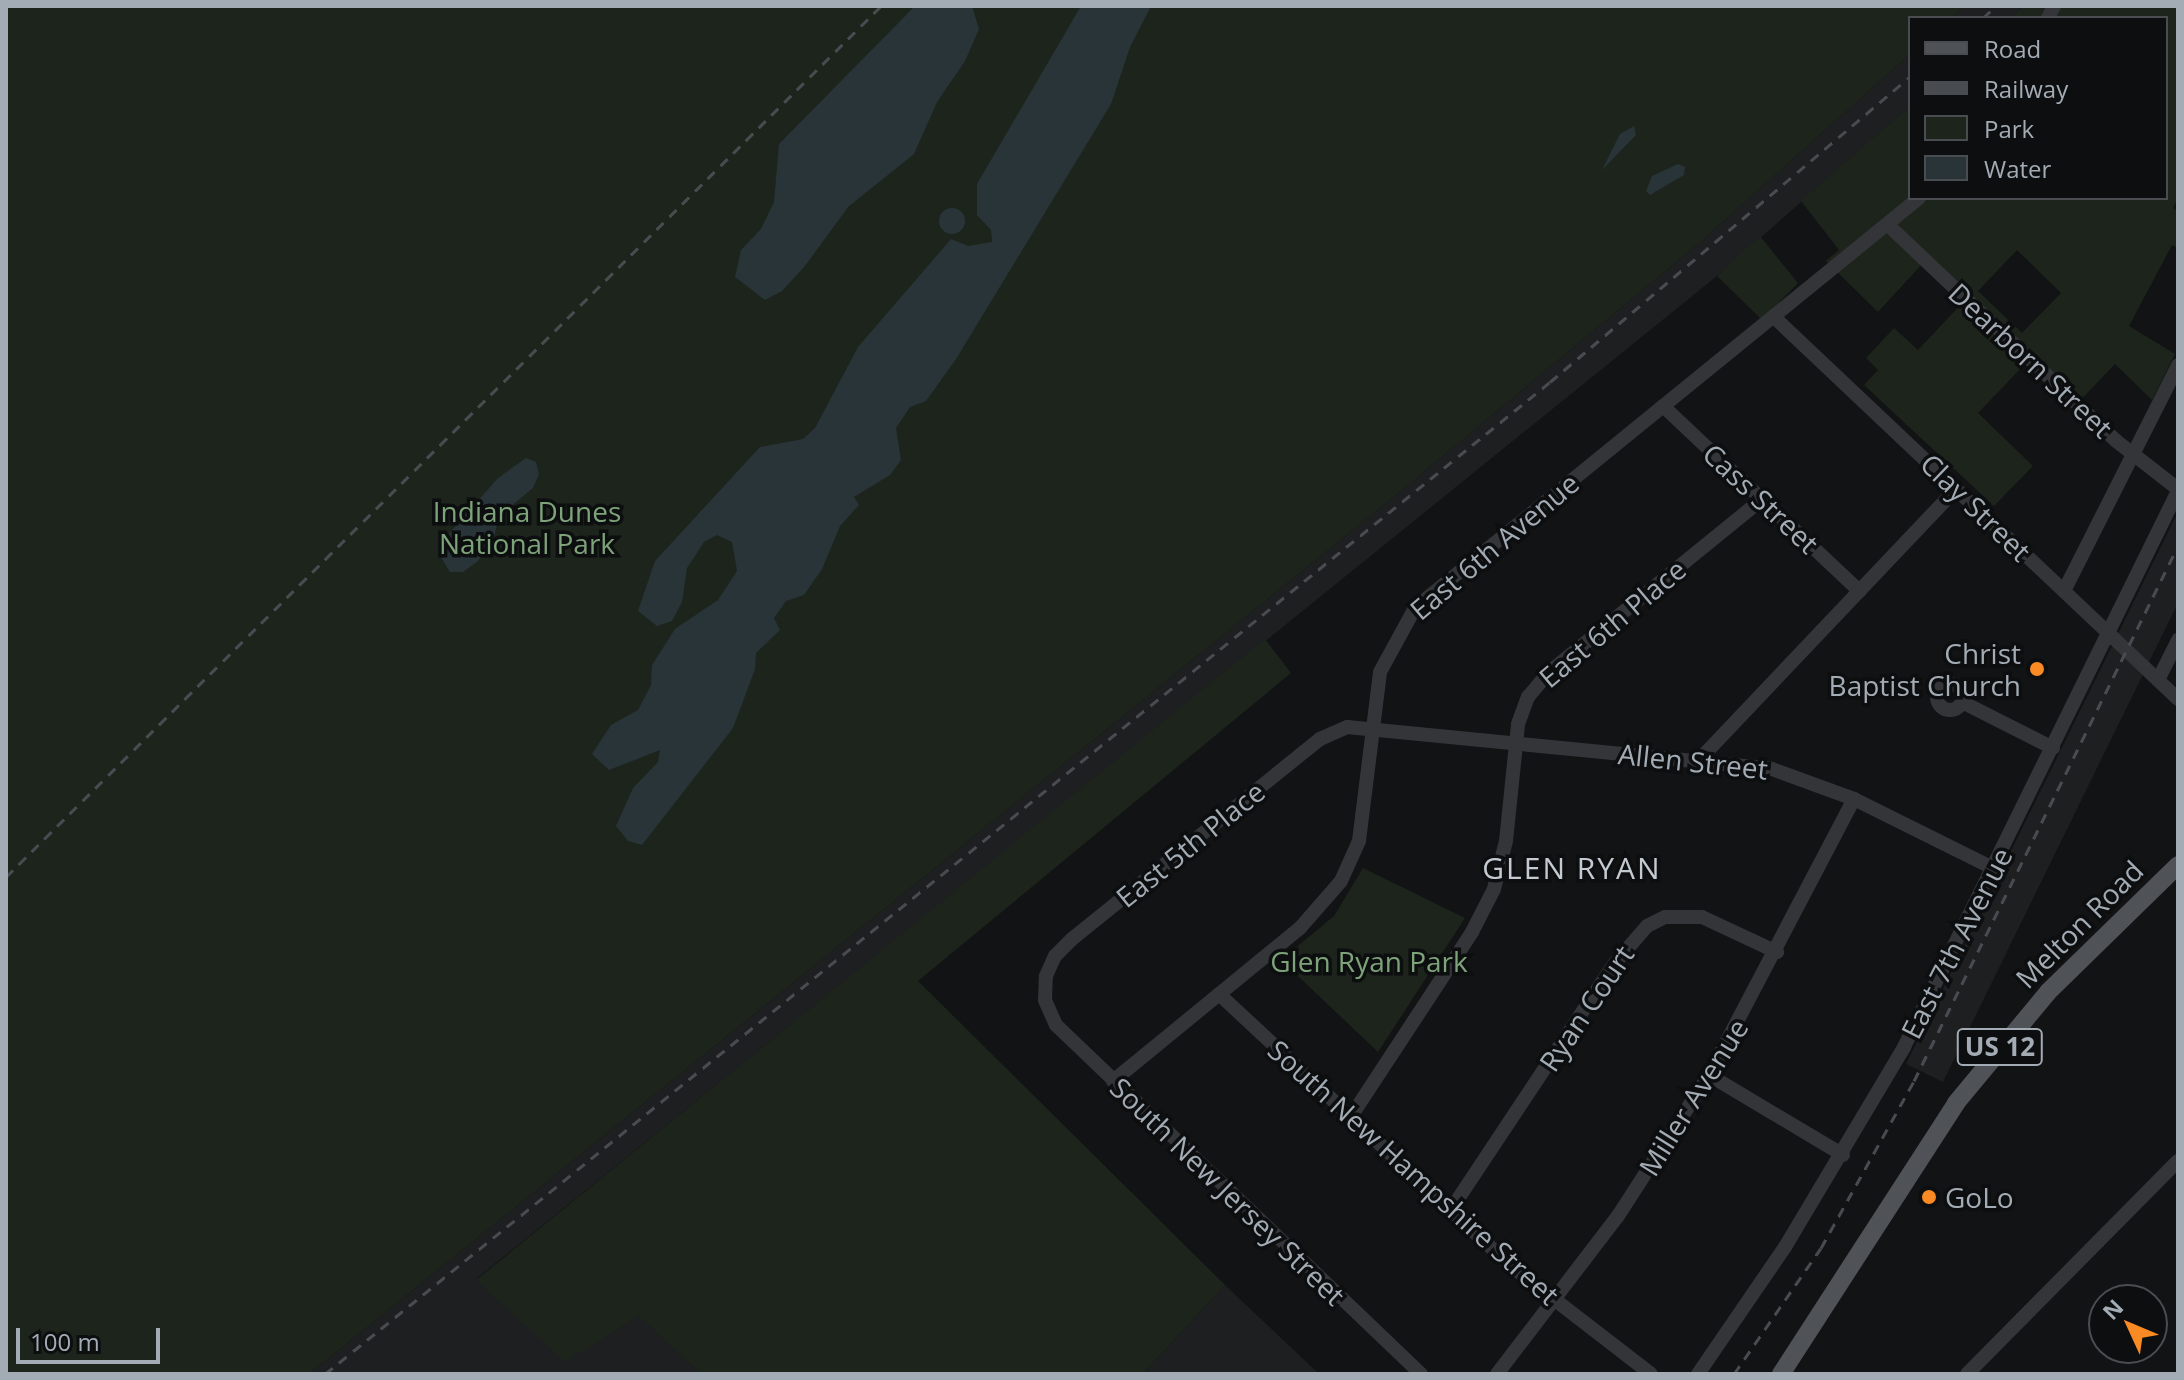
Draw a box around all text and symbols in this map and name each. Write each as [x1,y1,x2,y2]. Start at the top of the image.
legend [1908,16,2168,200]
text: Road [1984,32,2041,65]
text: Railway [1984,72,2068,105]
text: Park [1984,112,2034,145]
text: Water [1984,152,2051,185]
street label: Dearborn Street [1942,276,2120,444]
street label: Cass Street [1696,436,1826,560]
street label: Clay Street [1914,446,2038,568]
street label: East 6th Avenue [1403,466,1585,626]
park label: Indiana Dunes National Park [433,494,621,560]
street label: East 6th Place [1532,552,1692,694]
place label: Christ Baptist Church [1829,636,2021,702]
marker: Christ Baptist Church [2028,660,2046,678]
street label: Allen Street [1617,736,1769,786]
street label: East 5th Place [1109,774,1271,914]
street label: East 7th Avenue [1893,842,2019,1044]
district label: GLEN RYAN [1482,850,1662,886]
street label: Melton Road [2008,853,2150,995]
street label: Ryan Court [1532,939,1640,1077]
park label: Glen Ryan Park [1270,944,1468,978]
street label: Miller Avenue [1632,1012,1754,1182]
road number: US 12 [1956,1025,2044,1069]
street label: South New Hampshire Street [1262,1033,1566,1311]
street label: South New Jersey Street [1104,1070,1352,1312]
place label: GoLo [1945,1180,2014,1214]
marker: GoLo [1920,1188,1938,1206]
north arrow [2088,1284,2168,1364]
text: N [2095,1292,2129,1326]
scale bar [20,1312,164,1362]
text: 100 m [30,1325,100,1358]

